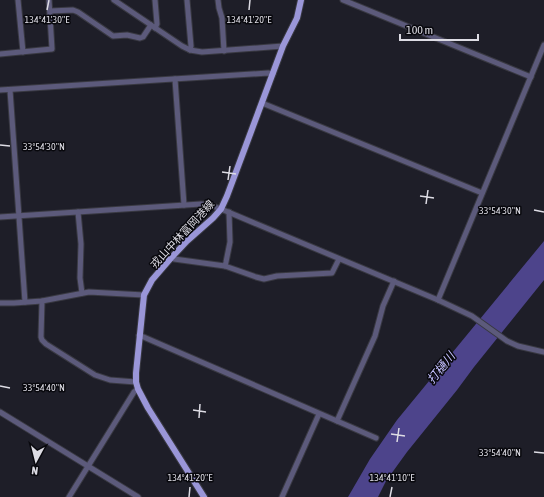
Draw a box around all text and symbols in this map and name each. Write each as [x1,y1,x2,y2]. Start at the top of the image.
text: 134°41'30"E [25,14,70,25]
text: 134°41'20"E [227,14,272,25]
scale bar [400,16,478,42]
text: 100 m [406,23,433,37]
text: 33°54'30"N [23,141,65,152]
street label: 戎山中林富岡港線 [148,198,216,270]
text: 33°54'30"N [479,205,521,216]
water label: 打樋川 [424,348,459,386]
text: 33°54'40"N [23,382,65,393]
north arrow [16,441,56,481]
text: 33°54'40"N [479,447,521,458]
text: N [31,465,39,477]
text: 134°41'20"E [168,472,213,483]
text: 134°41'10"E [370,472,415,483]

